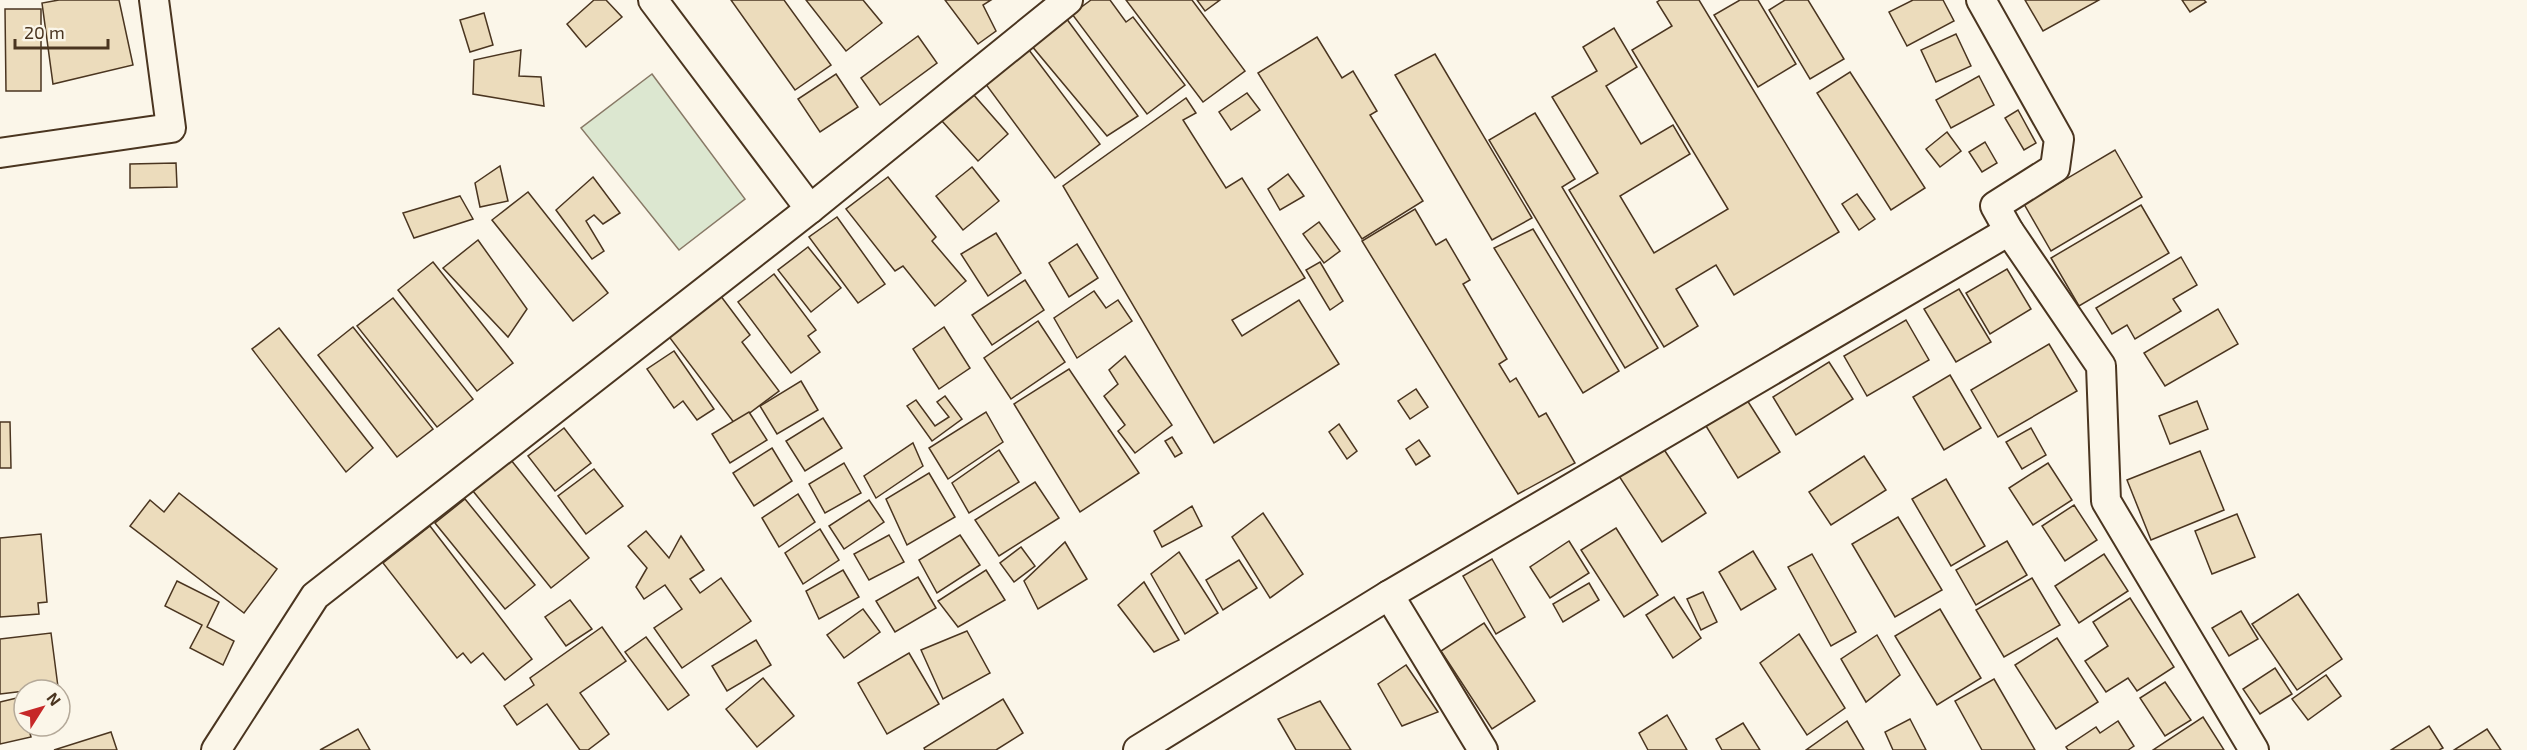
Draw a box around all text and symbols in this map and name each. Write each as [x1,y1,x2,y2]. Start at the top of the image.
scale bar [15,12,108,50]
text: 20 m [24,21,65,43]
north arrow [12,678,72,738]
text: N [43,688,65,709]

